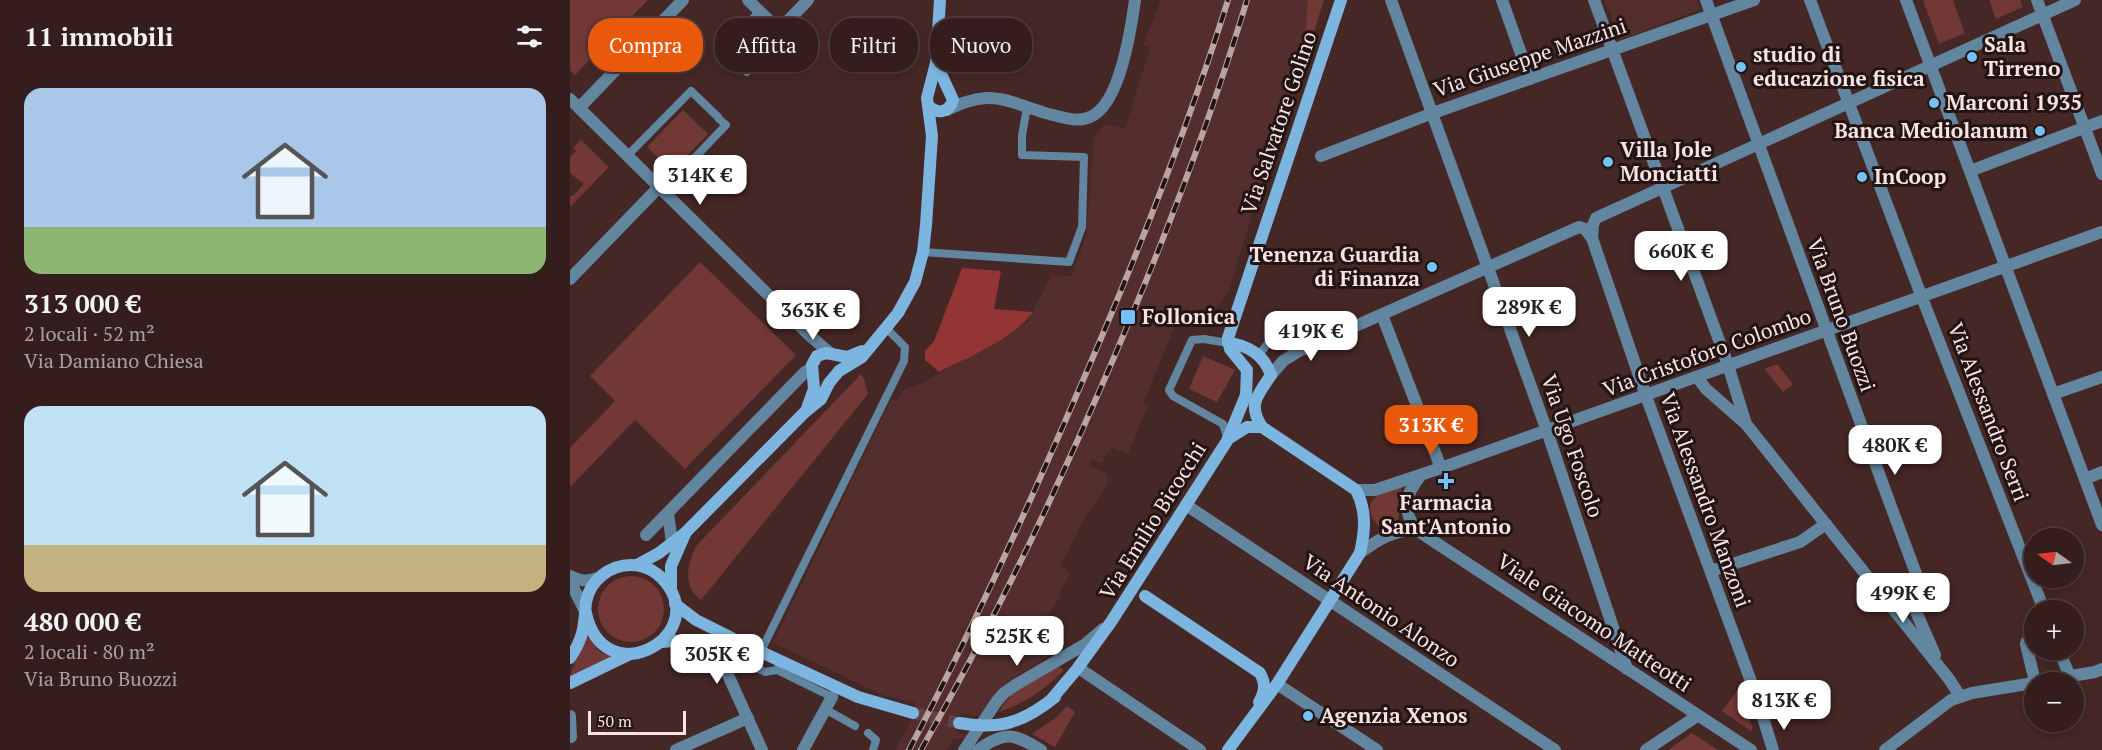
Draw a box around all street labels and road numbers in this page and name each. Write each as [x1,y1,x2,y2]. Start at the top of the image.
street label: Via Giuseppe Mazzini [1429,11,1630,103]
street label: Via Salvatore Golino [1234,27,1323,218]
street label: Via Bruno Buozzi [1801,234,1883,395]
street label: Via Cristoforo Colombo [1599,301,1815,403]
street label: Via Alessandro Serri [1942,318,2036,505]
street label: Via Ugo Foscolo [1535,371,1610,521]
street label: Via Alessandro Manzoni [1654,388,1758,611]
street label: Via Emilio Bicocchi [1092,437,1212,604]
street label: Via Antonio Alonzo [1298,547,1466,673]
street label: Viale Giacomo Matteotti [1492,547,1697,698]

